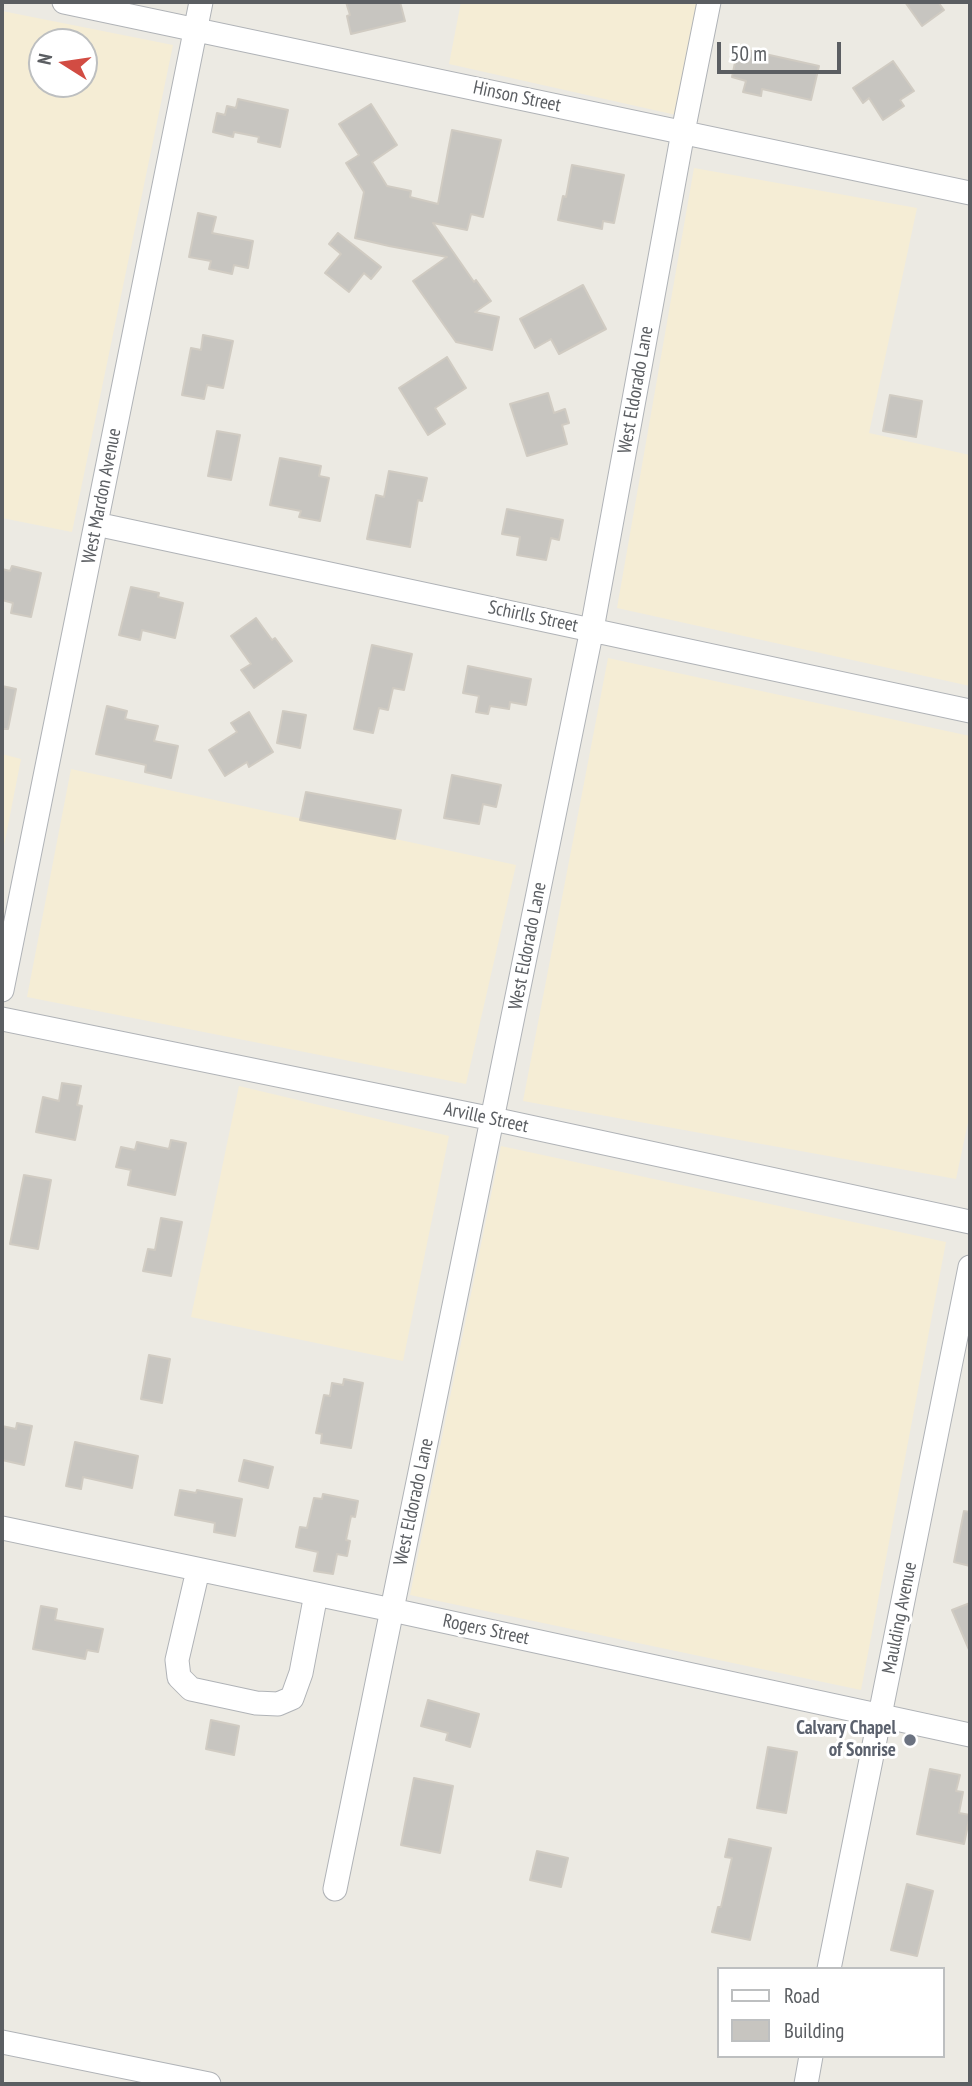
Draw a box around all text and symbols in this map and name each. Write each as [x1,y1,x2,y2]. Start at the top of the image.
north arrow [28,28,98,98]
scale bar [720,28,844,72]
text: 50 m [730,40,767,67]
text: N [32,52,57,67]
street label: Hinson Street [471,77,563,117]
street label: West Eldorado Lane [614,324,658,456]
street label: West Mardon Avenue [78,426,126,566]
street label: Schirlls Street [486,596,580,638]
street label: West Eldorado Lane [504,880,552,1012]
street label: Arville Street [442,1098,530,1138]
street label: West Eldorado Lane [389,1436,439,1568]
street label: Maulding Avenue [878,1560,922,1676]
street label: Rogers Street [441,1610,531,1650]
place label: Calvary Chapel of Sonrise [796,1718,896,1762]
marker: Calvary Chapel of Sonrise [902,1732,918,1748]
legend [716,1967,944,2058]
text: Road [784,1982,820,2009]
text: Building [784,2017,844,2044]

